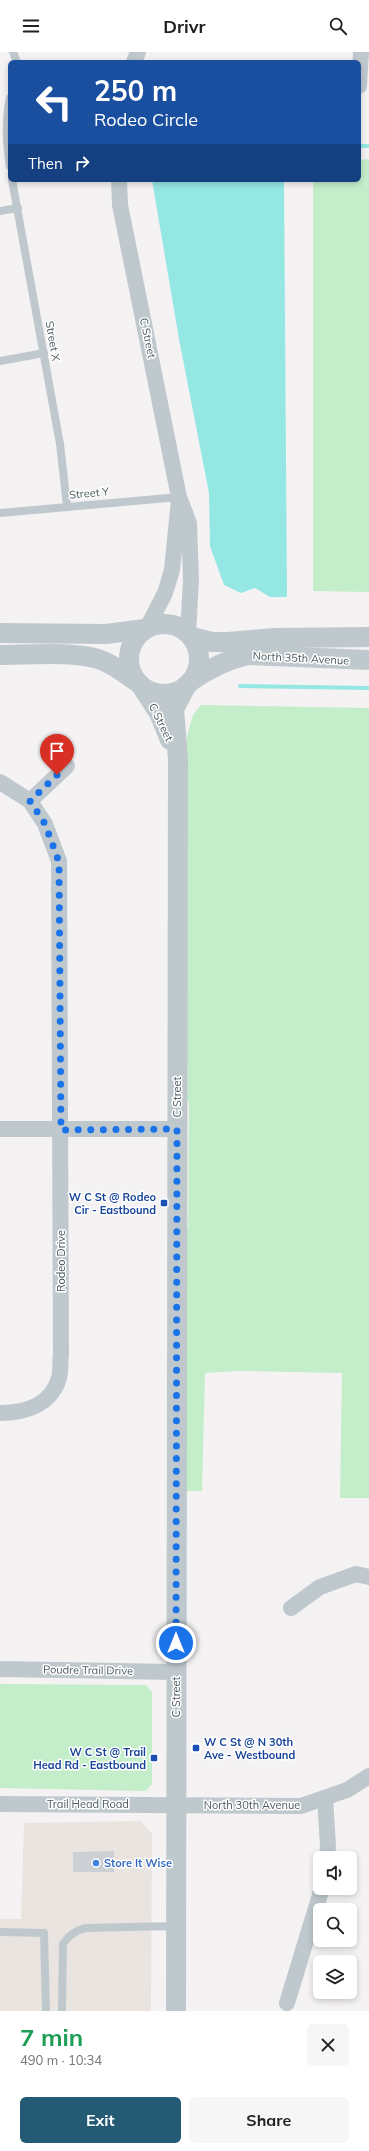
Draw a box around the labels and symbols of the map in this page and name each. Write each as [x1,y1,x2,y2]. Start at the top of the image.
street label: C Street [137,317,159,360]
street label: Street X [43,320,64,363]
street label: Street Y [68,484,110,502]
street label: North 35th Avenue [252,648,350,668]
street label: C Street [146,701,176,744]
pin [40,734,74,775]
street label: C Street [170,1076,184,1117]
place label: W C St @ Rodeo Cir - Eastbound [69,1190,156,1217]
marker: W C St @ Rodeo Cir - Eastbound [159,1198,169,1208]
street label: Rodeo Drive [54,1230,68,1292]
position arrow [155,1622,197,1664]
street label: Poudre Trail Drive [43,1662,133,1678]
street label: C Street [169,1676,183,1717]
place label: W C St @ N 30th Ave - Westbound [204,1735,296,1762]
marker: W C St @ N 30th Ave - Westbound [191,1743,201,1753]
place label: W C St @ Trail Head Rd - Eastbound [33,1745,146,1772]
marker: W C St @ Trail Head Rd - Eastbound [149,1753,159,1763]
street label: Trail Head Road [47,1797,129,1811]
street label: North 30th Avenue [204,1798,300,1812]
place label: Store It Wise [104,1856,172,1870]
marker: Store It Wise [91,1858,101,1868]

